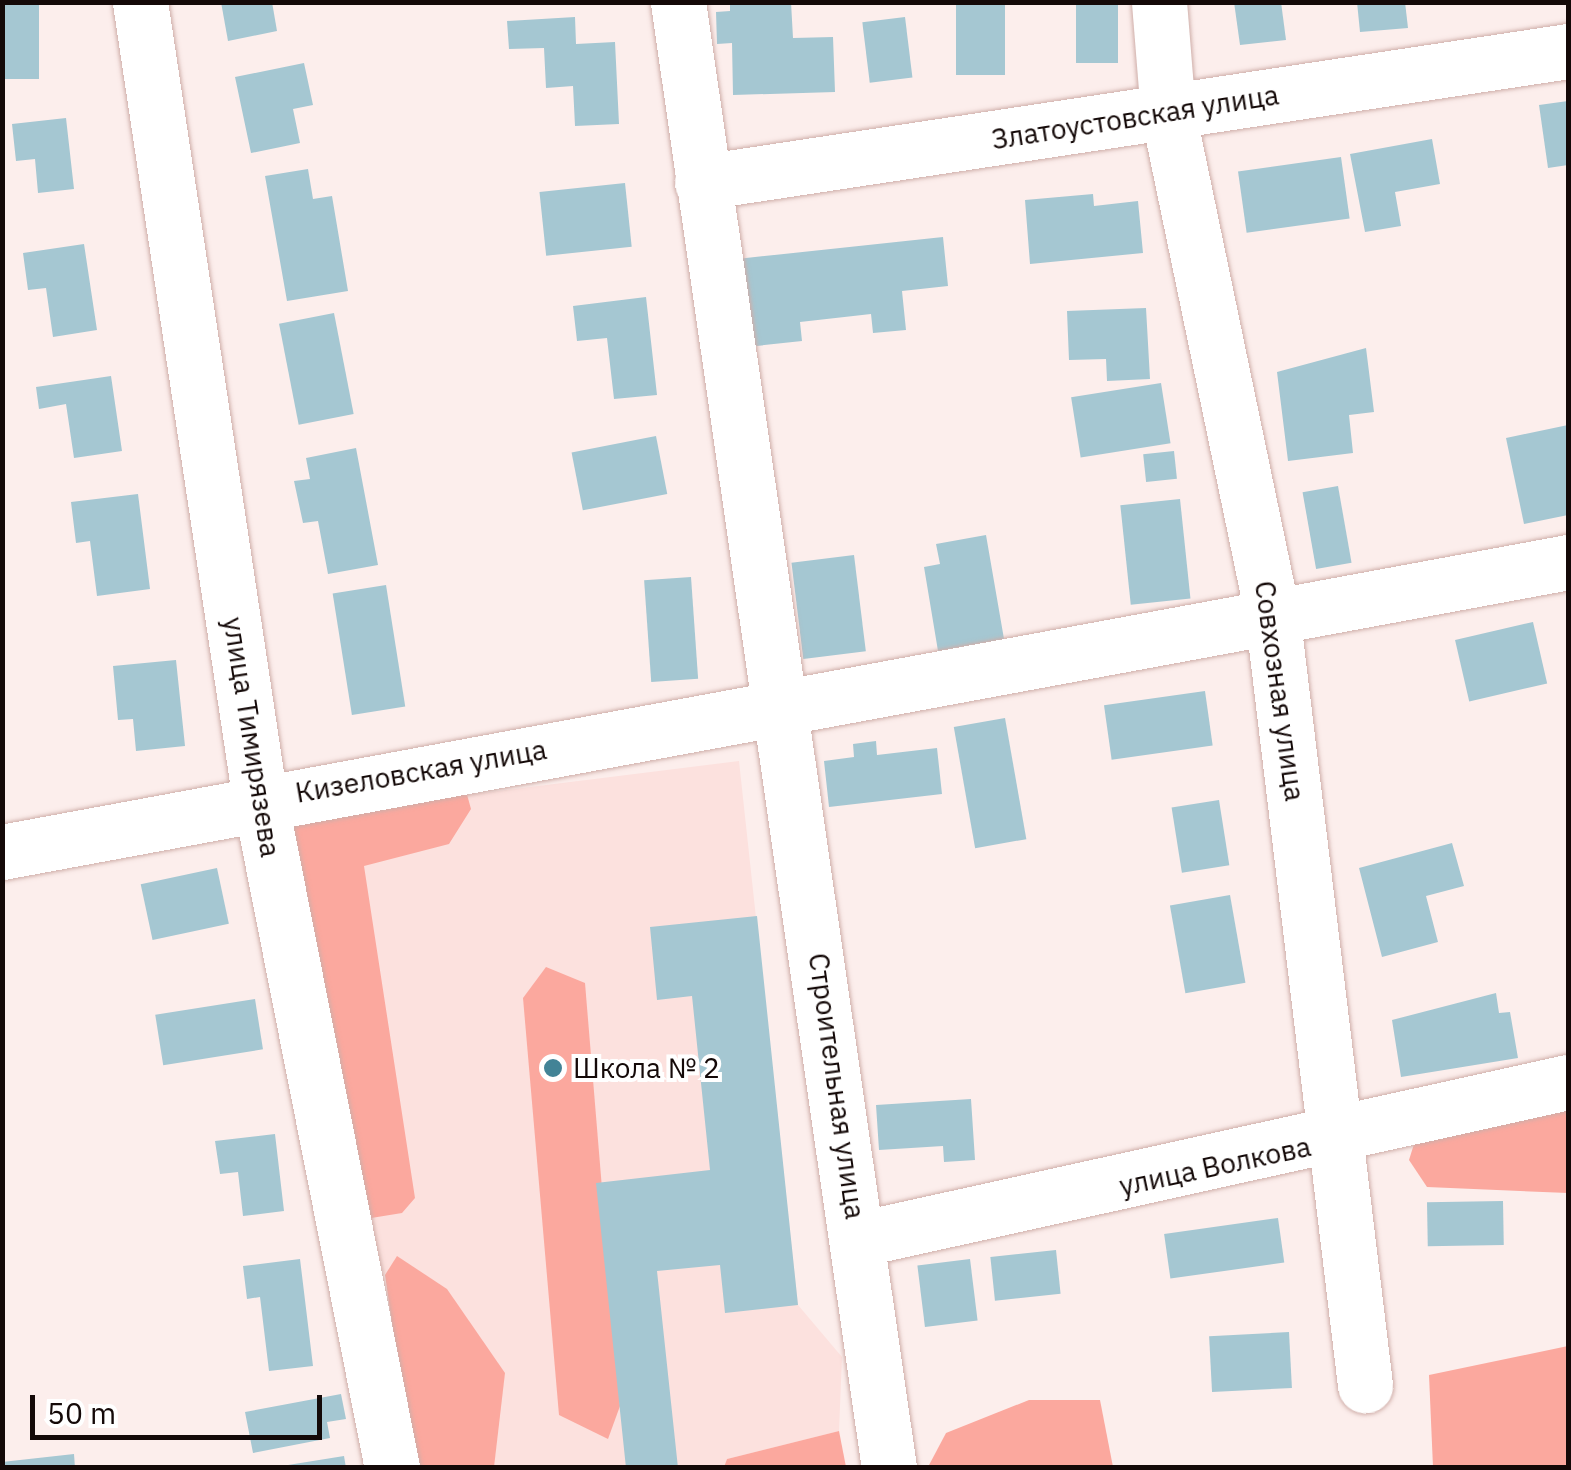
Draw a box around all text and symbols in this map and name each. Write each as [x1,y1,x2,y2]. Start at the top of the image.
street label: Златоустовская улица [989,78,1281,156]
street label: Совхозная улица [1248,579,1312,803]
street label: улица Тимирязева [216,615,288,859]
street label: Кизеловская улица [293,732,549,810]
street label: Строительная улица [802,951,872,1221]
place label: Школа № 2 [573,1051,720,1085]
marker: Школа № 2 [542,1057,564,1079]
street label: улица Волкова [1116,1129,1314,1203]
scale bar [35,1375,328,1437]
text: 50 m [47,1393,116,1432]

